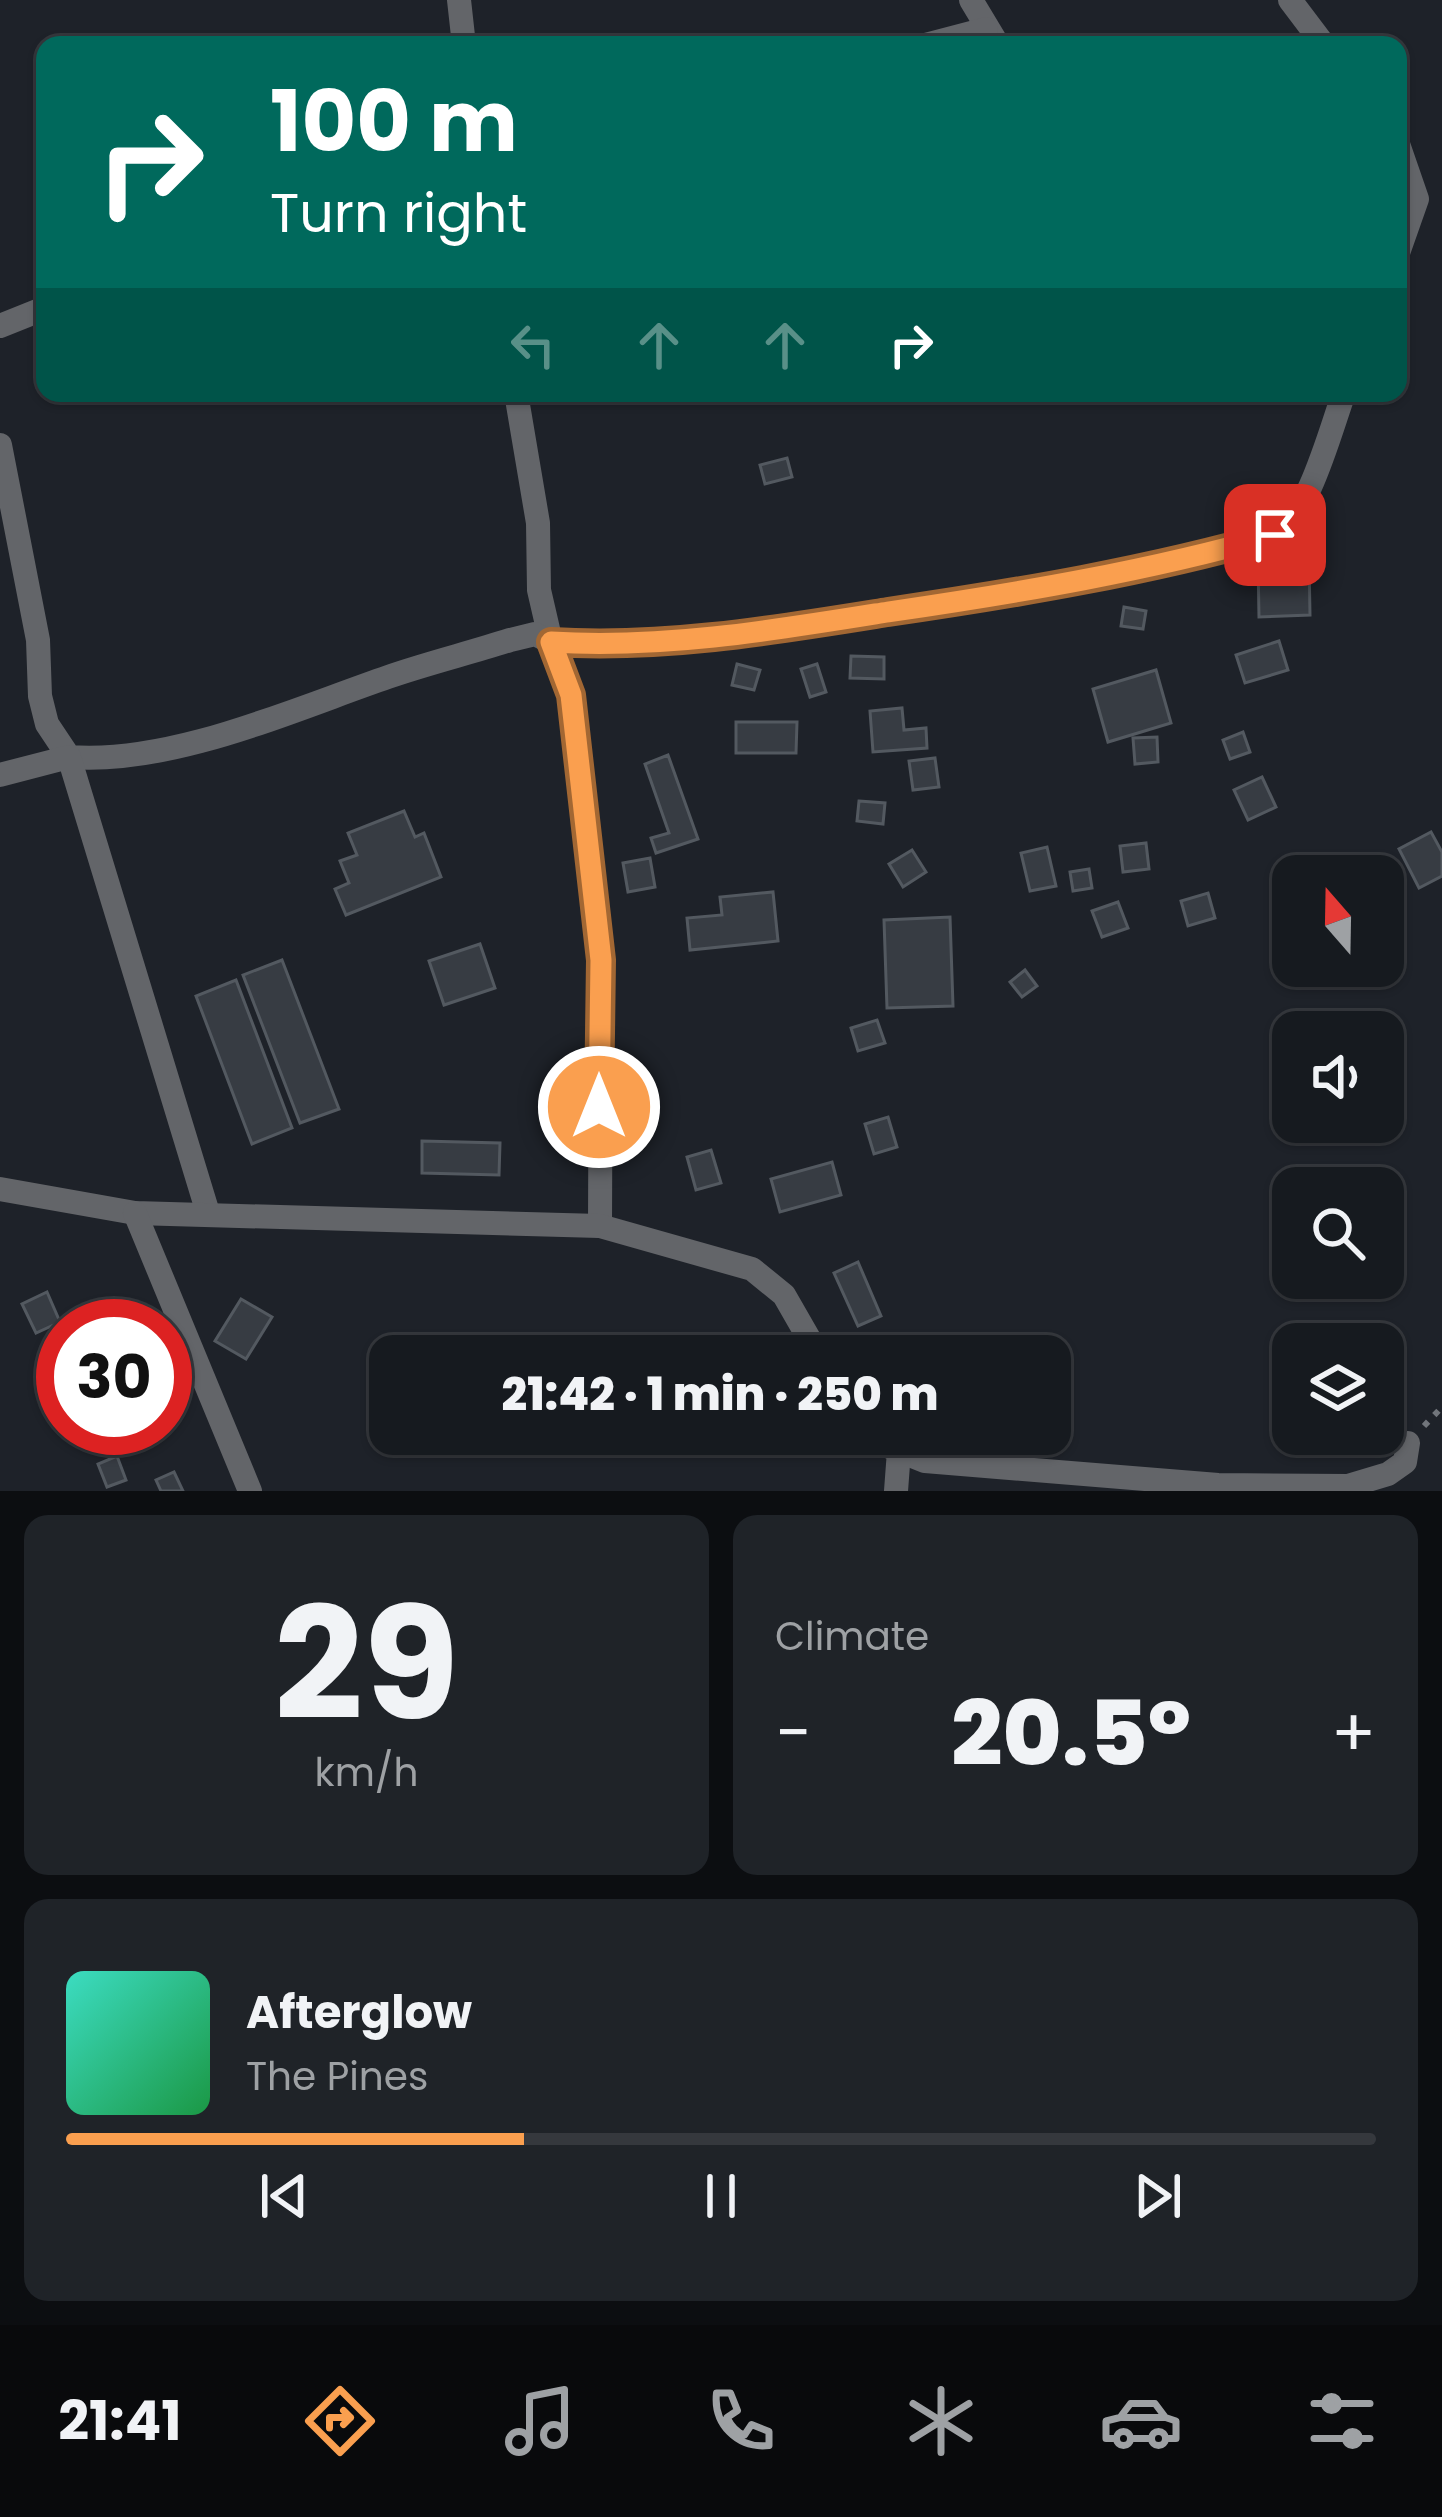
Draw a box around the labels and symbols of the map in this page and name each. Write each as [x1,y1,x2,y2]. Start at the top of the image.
pin [1224,484,1326,586]
north arrow [1272,855,1404,987]
position arrow [536,1044,662,1170]
speed limit sign: 30 [36,1299,192,1455]

